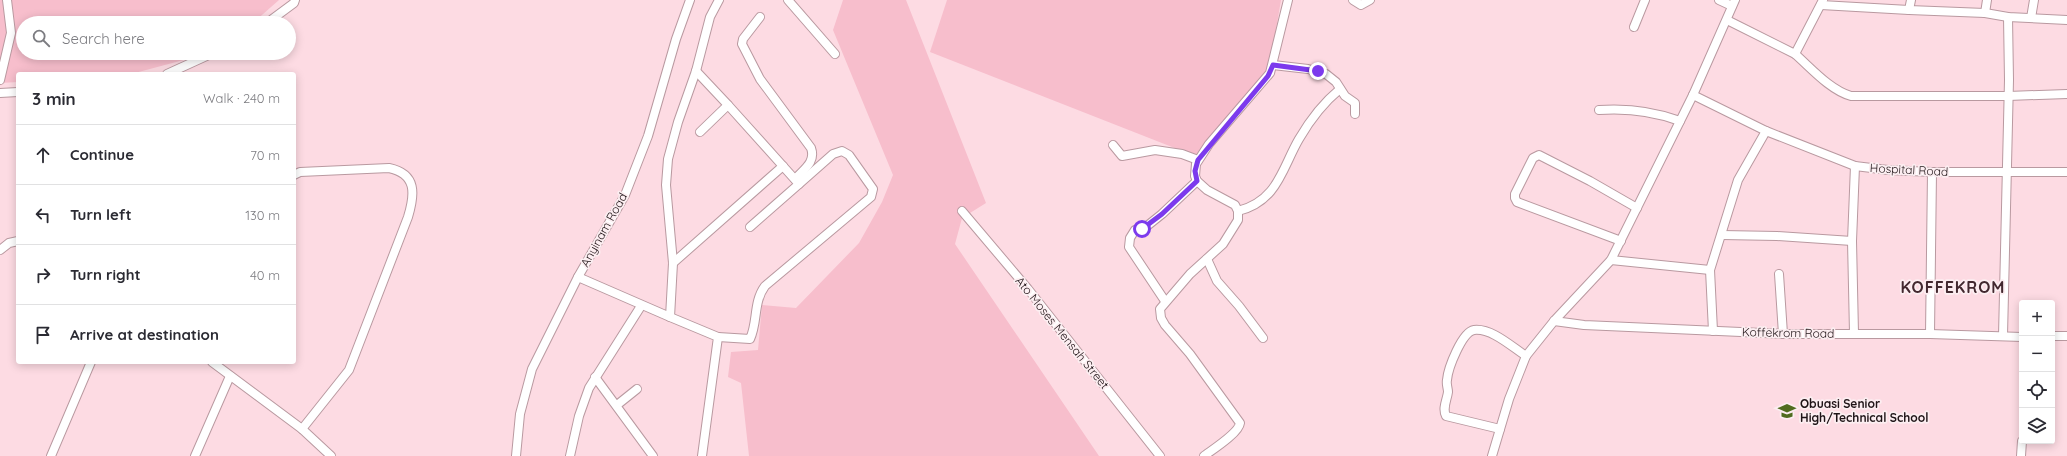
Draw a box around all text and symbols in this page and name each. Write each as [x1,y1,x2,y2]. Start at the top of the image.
search box [16,16,296,60]
icon: search [30,27,52,49]
text: Search here [62,29,145,48]
route end [1309,62,1327,80]
text: 3 min [32,88,76,109]
text: Walk · 240 m [203,90,280,106]
icon: ahead [32,144,54,166]
text: Continue [70,145,134,164]
text: 70 m [250,147,280,163]
street label: Hospital Road [1869,160,1949,179]
street label: Anyinam Road [577,190,630,269]
icon: left [32,204,54,226]
text: Turn left [70,205,132,224]
text: 130 m [245,207,280,223]
route start [1133,220,1151,238]
icon: right [32,264,54,286]
text: Turn right [70,265,141,284]
text: 40 m [250,267,280,283]
street label: Ato Moses Mensah Street [1012,273,1112,392]
district label: KOFFEKROM [1901,277,2005,297]
map controls [2019,300,2055,444]
button: + [2019,300,2055,336]
icon: arrive [32,324,54,346]
street label: Koffekrom Road [1742,324,1834,341]
text: Arrive at destination [70,325,219,344]
button: − [2019,336,2055,372]
button: locate [2019,372,2055,408]
place label: Obuasi Senior High/Technical School [1800,396,1928,425]
school or university icon: Obuasi Senior High/Technical School [1777,401,1797,421]
button: layers [2019,408,2055,444]

